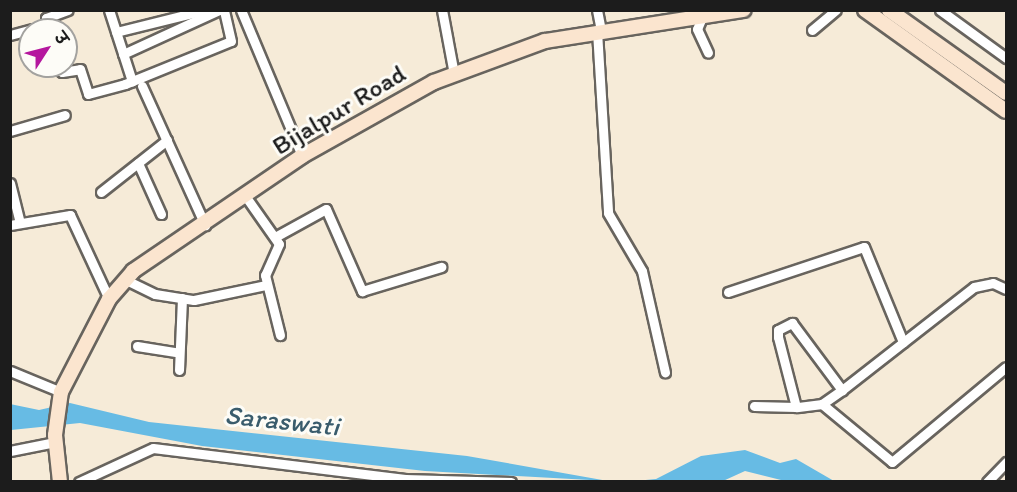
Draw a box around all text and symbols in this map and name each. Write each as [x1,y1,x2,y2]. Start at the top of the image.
north arrow [18,18,78,78]
text: उ [51,28,72,48]
street label: Bijalpur Road [267,58,411,162]
water label: Saraswati [223,398,341,442]

